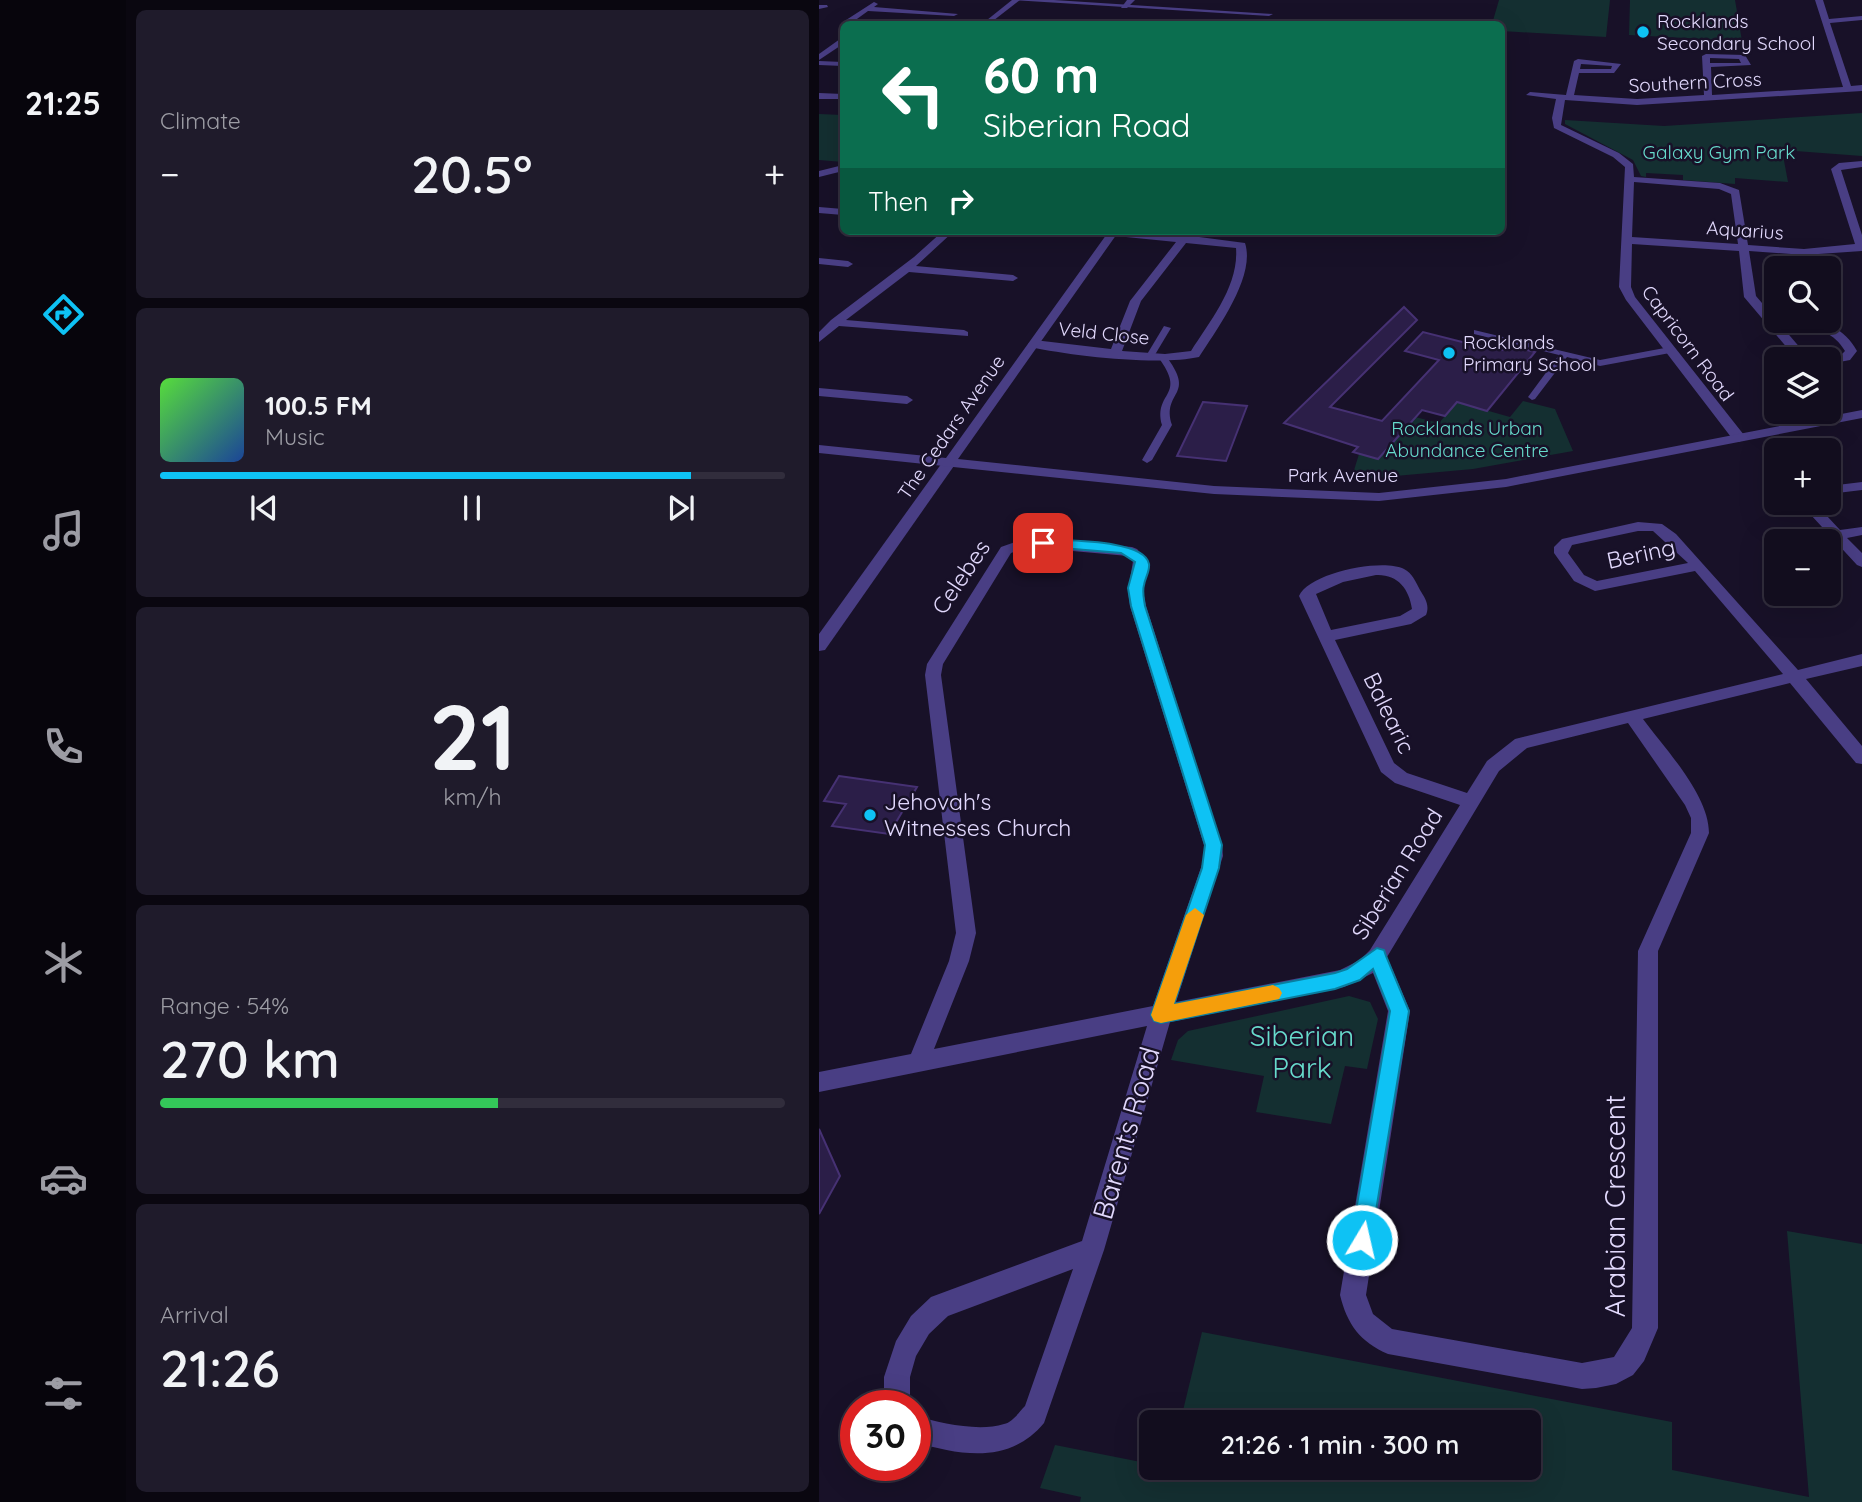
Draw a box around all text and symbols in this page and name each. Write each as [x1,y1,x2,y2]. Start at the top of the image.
place label: Rocklands Secondary School [1657,9,1816,55]
marker: Rocklands Secondary School [1635,24,1651,40]
text: 60 m [983,44,1099,105]
icon: left [868,49,959,140]
street label: Southern Cross [1628,67,1762,97]
text: 21:25 [25,83,101,123]
text: Siberian Road [983,105,1191,145]
text: Climate [160,106,241,135]
park label: Galaxy Gym Park [1643,140,1795,164]
text: 20.5° [411,141,532,206]
text: − [160,150,180,198]
text: + [764,150,785,198]
icon: right [942,182,980,220]
text: Then [868,185,928,218]
street label: Aquarius [1706,215,1784,245]
map controls [1764,256,1841,606]
button: search [1764,256,1841,333]
street label: Capricorn Road [1637,280,1739,406]
icon: directions [39,290,88,339]
street label: Veld Close [1057,316,1151,350]
place label: Rocklands Primary School [1463,330,1596,376]
marker: Rocklands Primary School [1441,345,1457,361]
button: layers [1764,347,1841,424]
street label: The Cedars Avenue [892,350,1010,504]
text: 100.5 FM [265,389,372,422]
park label: Rocklands Urban Abundance Centre [1385,416,1549,462]
text: Music [265,422,325,451]
button: + [1764,438,1841,515]
street label: Park Avenue [1288,463,1398,487]
icon: previous [245,489,283,527]
icon: pause [453,489,491,527]
icon: next [662,489,700,527]
icon: music [39,506,88,555]
pin [1013,513,1073,573]
icon: arrive [1024,524,1062,562]
button: − [1764,529,1841,606]
street label: Bering [1604,532,1678,575]
street label: Celebes [925,534,996,620]
street label: Balearic [1357,667,1422,758]
text: 21 [429,679,516,793]
icon: phone [39,722,88,771]
text: km/h [443,782,502,811]
place label: Jehovah's Witnesses Church [884,787,1071,842]
street label: Siberian Road [1345,803,1448,945]
marker: Jehovah's Witnesses Church [862,807,878,823]
icon: climate [39,938,88,987]
text: Range · 54% [160,991,289,1020]
park label: Siberian Park [1250,1018,1354,1085]
text: 270 km [160,1026,340,1091]
street label: Barents Road [1084,1043,1167,1223]
street label: Arabian Crescent [1597,1095,1632,1317]
icon: car [39,1154,88,1203]
position arrow [1325,1203,1399,1277]
text: Arrival [160,1300,229,1329]
text: 21:26 [160,1335,280,1400]
icon: filters [39,1369,88,1418]
speed limit sign: 30 [840,1390,931,1481]
text: 21:26 · 1 min · 300 m [1221,1428,1459,1461]

